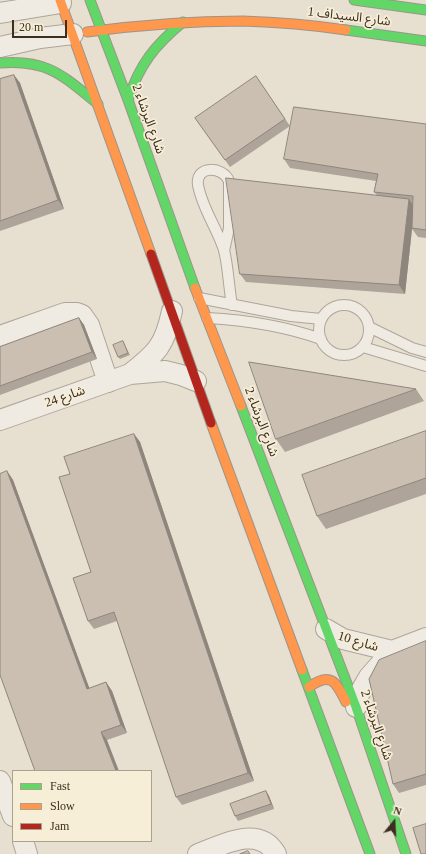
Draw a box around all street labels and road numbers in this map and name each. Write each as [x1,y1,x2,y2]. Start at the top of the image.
street label: شارع السيداف 1 [307,4,391,30]
street label: شارع البرشاء 2 [128,82,168,156]
street label: شارع 24 [43,383,87,411]
street label: شارع البرشاء 2 [241,385,281,459]
street label: شارع 10 [336,628,380,656]
street label: شارع البرشاء 2 [357,688,395,762]

